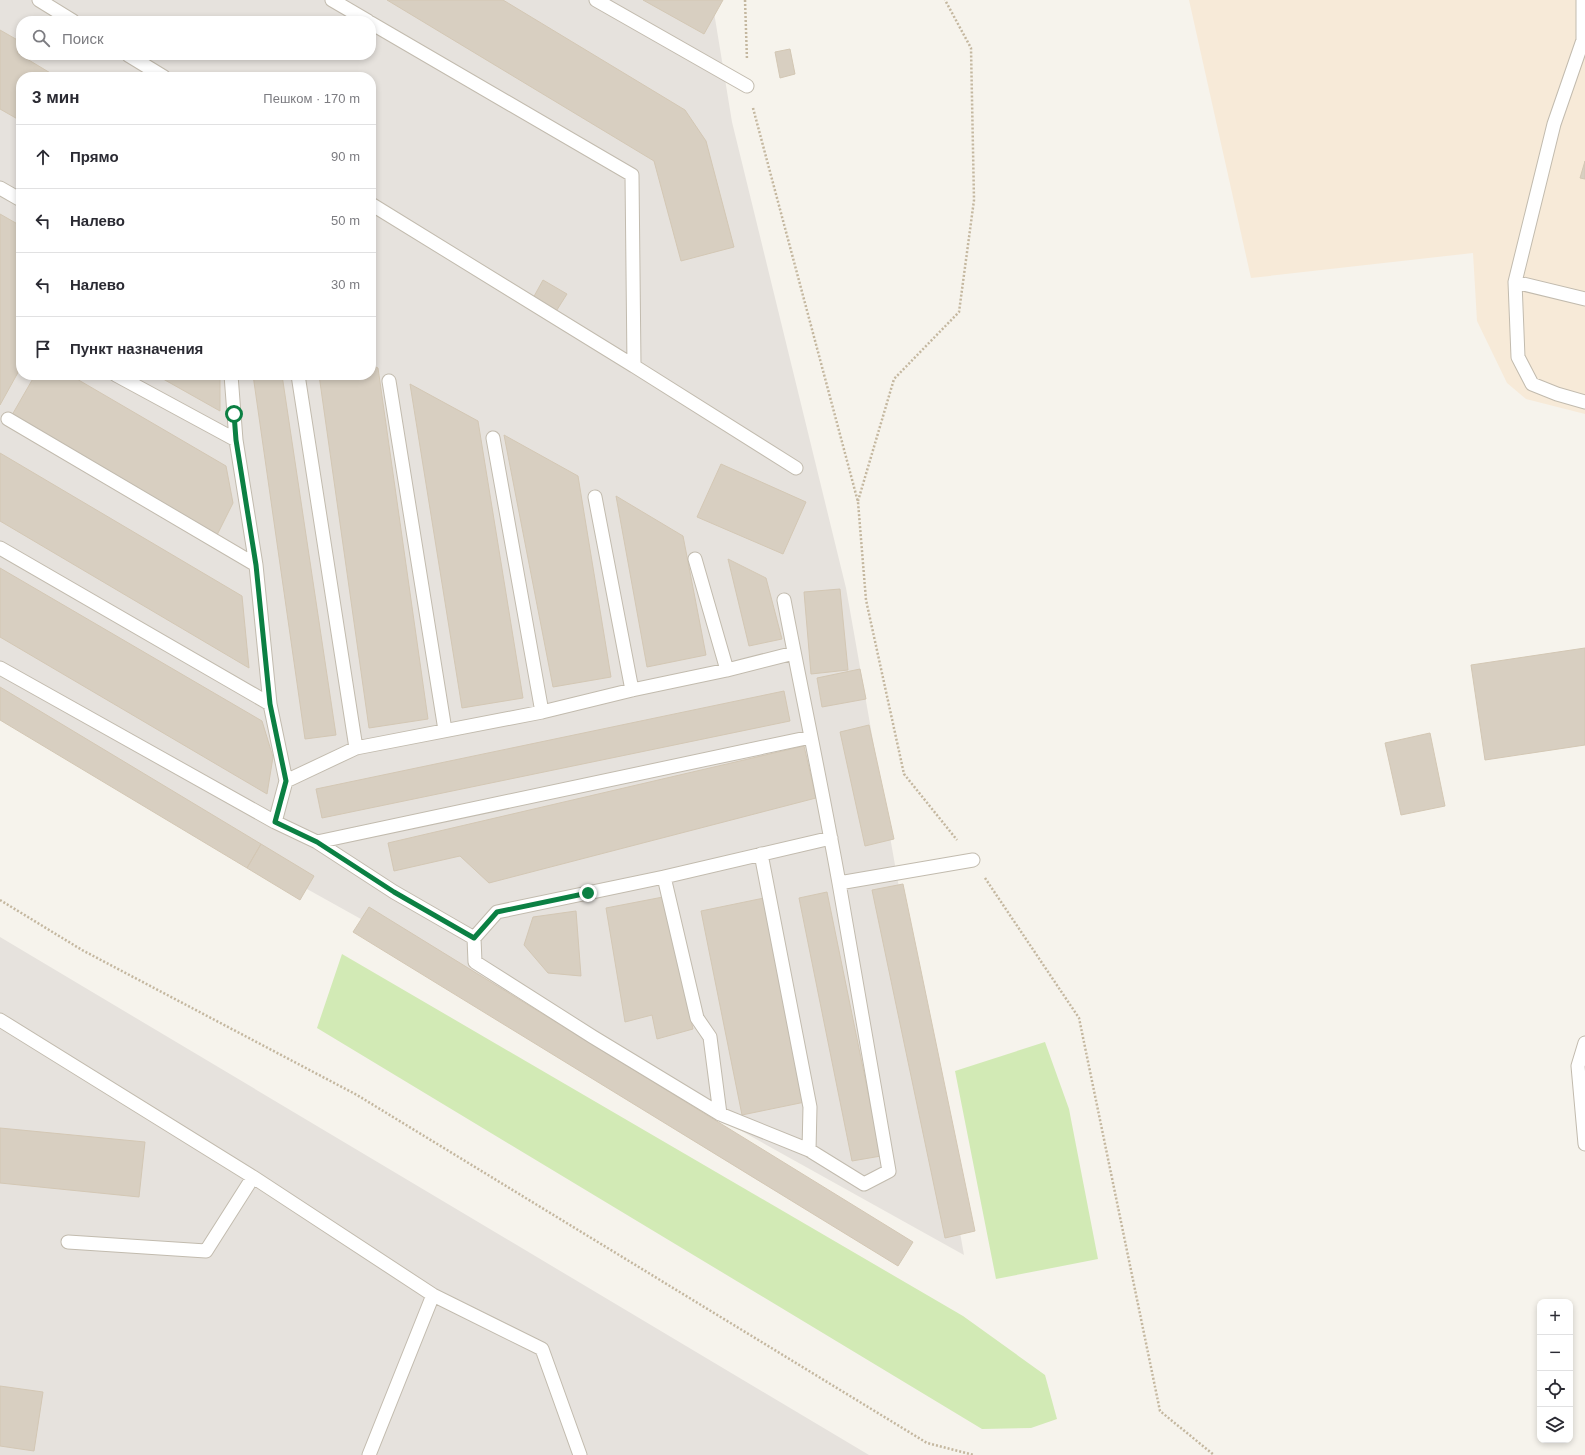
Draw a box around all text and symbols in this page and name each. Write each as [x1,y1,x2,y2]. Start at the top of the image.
search box [16,16,376,60]
icon: search [30,27,52,49]
text: Поиск [62,30,104,47]
text: 3 мин [32,88,79,107]
text: Пешком · 170 m [263,91,360,106]
icon: ahead [32,146,54,168]
text: Прямо [70,148,119,165]
text: 90 m [331,149,360,164]
icon: left [32,210,54,232]
text: Налево [70,212,125,229]
text: 50 m [331,213,360,228]
icon: left [32,274,54,296]
text: Налево [70,276,125,293]
text: 30 m [331,277,360,292]
icon: arrive [32,338,54,360]
text: Пункт назначения [70,340,203,357]
route start [225,405,243,423]
route end [579,884,597,902]
map controls [1537,1299,1573,1443]
button: + [1537,1299,1573,1335]
button: − [1537,1335,1573,1371]
button: locate [1537,1371,1573,1407]
button: layers [1537,1407,1573,1443]

